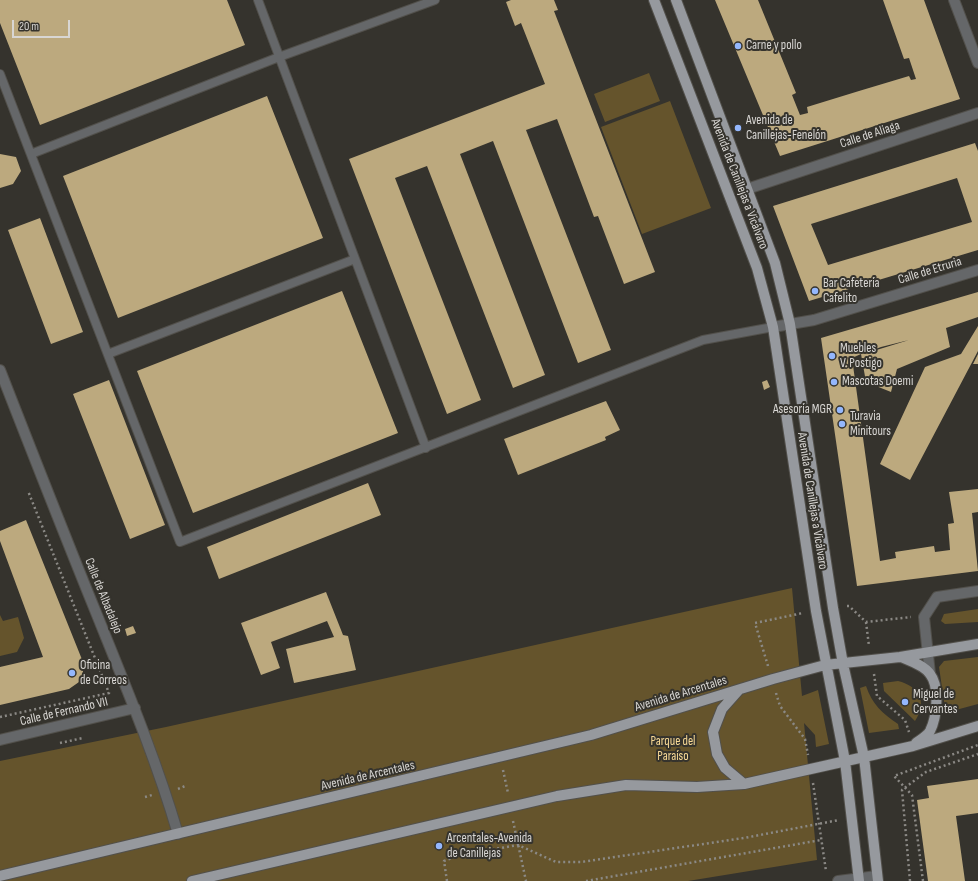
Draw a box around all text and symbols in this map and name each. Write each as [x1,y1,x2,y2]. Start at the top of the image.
scale bar [14,12,72,38]
text: 20 m [19,19,39,34]
place label: Carne y pollo [746,38,802,54]
marker: Carne y pollo [733,41,743,51]
place label: Avenida de Canillejas-Fenelón [746,113,826,144]
street label: Avenida de Canillejas a Vicálvaro [707,117,771,251]
street label: Calle de Aliaga [838,118,902,152]
marker: Avenida de Canillejas-Fenelón [733,123,743,133]
street label: Calle de Etruria [896,254,964,288]
place label: Bar Cafetería Cafelito [823,276,880,307]
marker: Bar Cafetería Cafelito [810,286,820,296]
place label: Muebles V. Postigo [840,341,882,372]
marker: Muebles V. Postigo [827,351,837,361]
place label: Mascotas Doemi [842,374,913,390]
marker: Mascotas Doemi [829,377,839,387]
place label: Asesoría MGR [773,402,832,418]
marker: Asesoría MGR [835,405,845,415]
place label: Turavia Minitours [850,409,891,440]
marker: Turavia Minitours [837,419,847,429]
street label: Avenida de Canillejas a Vicálvaro [793,431,831,571]
street label: Calle de Albadalejo [81,556,125,636]
place label: Oficina de Correos [80,658,127,689]
marker: Oficina de Correos [67,668,77,678]
street label: Avenida de Arcentales [633,673,729,715]
place label: Miguel de Cervantes [913,687,957,718]
street label: Calle de Fernando VII [19,694,109,730]
marker: Miguel de Cervantes [900,697,910,707]
park label: Parque del Paraíso [650,734,696,765]
street label: Avenida de Arcentales [320,758,416,794]
place label: Arcentales-Avenida de Canillejas [447,831,532,862]
marker: Arcentales-Avenida de Canillejas [434,841,444,851]

